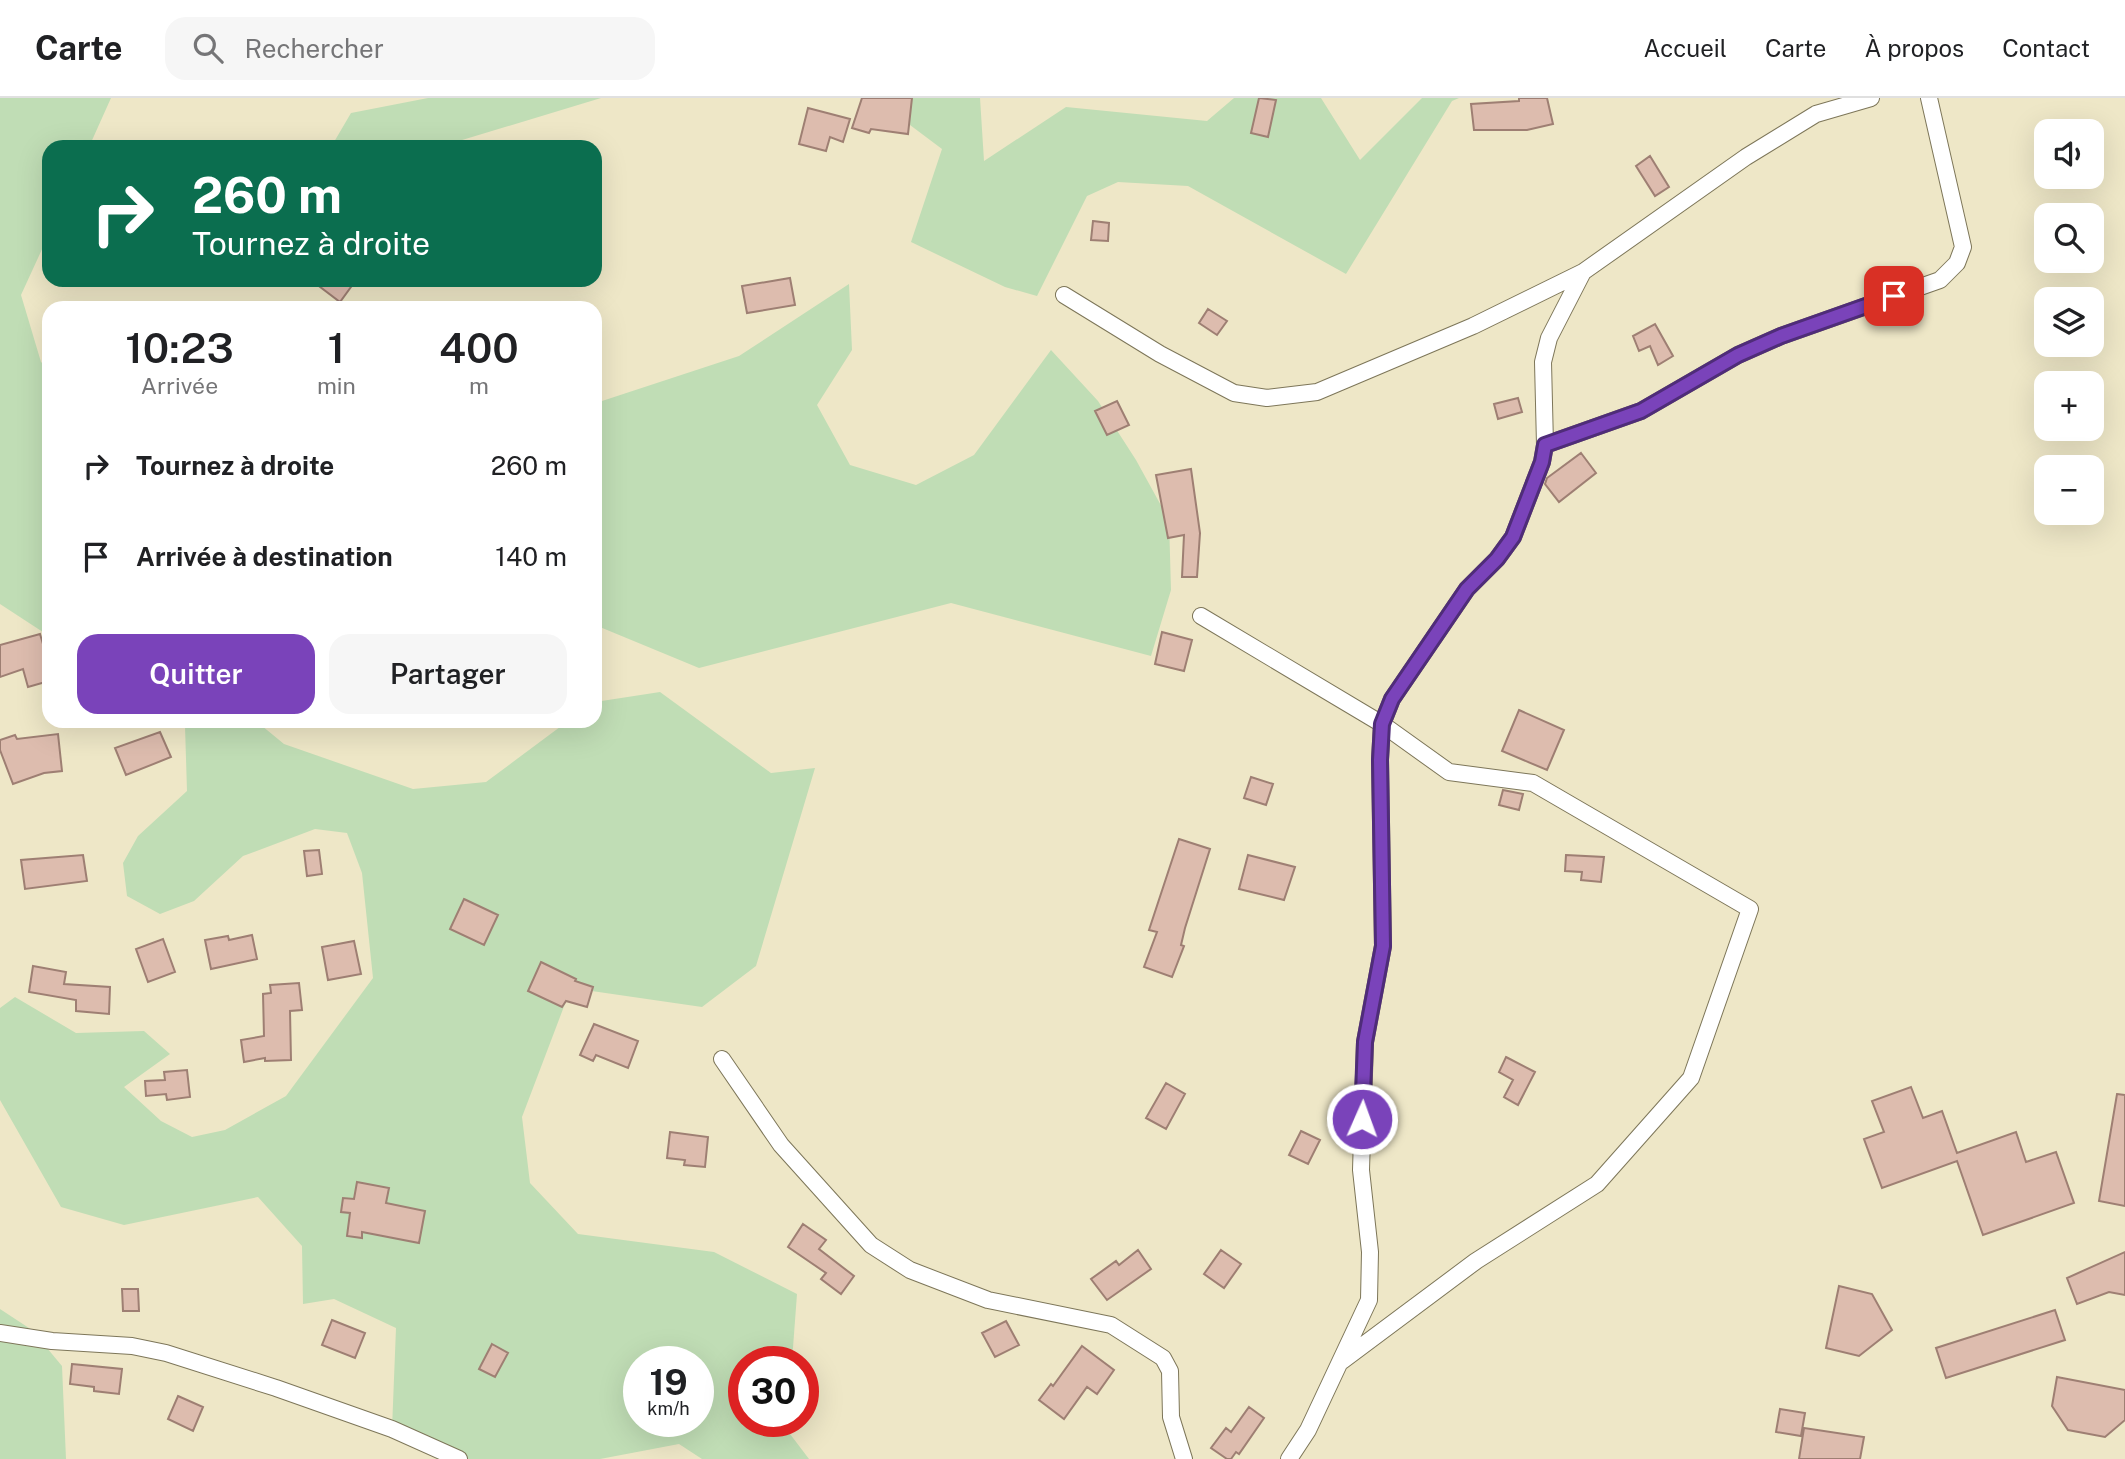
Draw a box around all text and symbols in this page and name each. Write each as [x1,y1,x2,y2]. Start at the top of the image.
search box [165,17,655,80]
text: Carte [35,29,123,67]
icon: search [189,29,227,67]
text: Rechercher [245,33,384,64]
text: Accueil [1644,34,1727,62]
text: Carte [1765,34,1826,62]
text: À propos [1864,34,1964,62]
text: Contact [2002,34,2090,62]
map controls [2034,119,2104,525]
button: sound [2034,119,2104,189]
text: 260 m [192,166,342,224]
icon: right [77,168,168,259]
button: search [2034,203,2104,273]
text: Tournez à droite [192,225,430,262]
pin [1864,266,1924,326]
icon: arrive [1875,277,1913,315]
button: layers [2034,287,2104,357]
text: 10:23 [125,323,234,372]
text: 1 [328,323,345,372]
text: 400 [439,323,519,372]
button: + [2034,371,2104,441]
text: Arrivée [141,372,218,399]
text: min [317,372,356,399]
text: m [469,372,489,399]
icon: right [77,447,115,485]
text: Tournez à droite [136,450,334,481]
text: 260 m [491,450,567,481]
button: − [2034,455,2104,525]
icon: arrive [77,538,115,576]
text: Arrivée à destination [136,541,393,572]
text: 140 m [495,541,567,572]
button: Quitter [77,634,315,714]
button: Partager [329,634,567,714]
position arrow [1325,1082,1399,1156]
speed limit sign: 30 [728,1346,819,1437]
text: 19 [649,1362,688,1403]
text: km/h [647,1398,690,1419]

